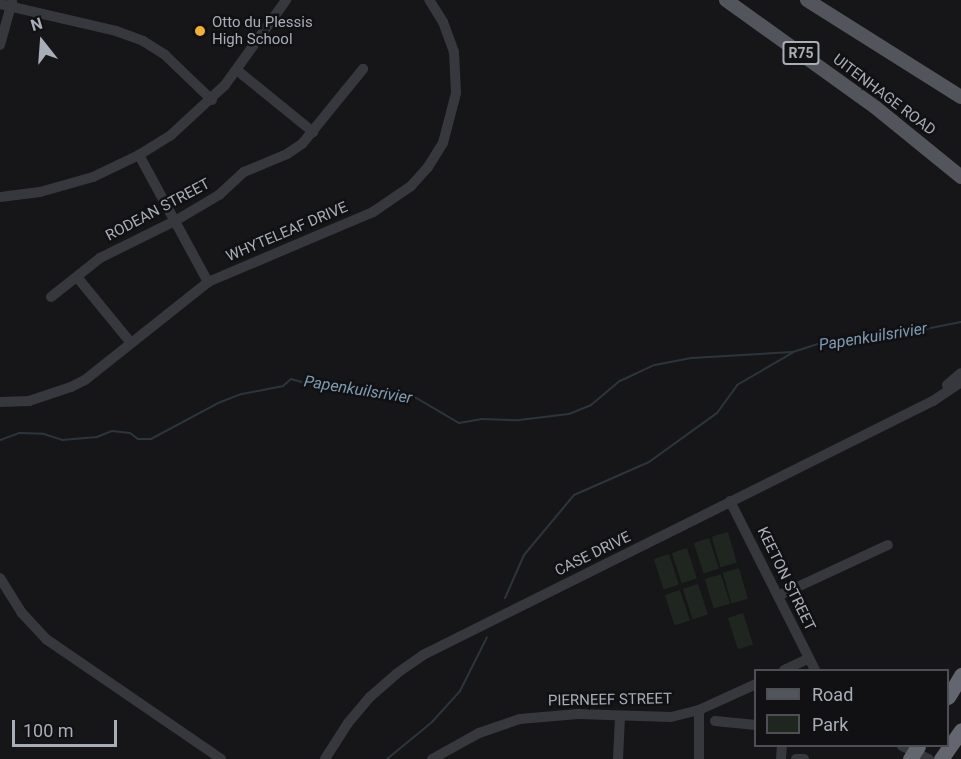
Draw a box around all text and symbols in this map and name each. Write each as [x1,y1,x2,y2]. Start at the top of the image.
north arrow [12,12,72,72]
place label: Otto du Plessis High School [212,13,313,48]
text: N [28,14,45,35]
marker: Otto du Plessis High School [193,24,207,38]
road number: R75 [782,42,820,64]
street label: UITENHAGE ROAD [829,51,939,139]
street label: RODEAN STREET [103,175,213,245]
street label: WHYTELEAF DRIVE [224,198,350,266]
water label: Papenkuilsrivier [817,319,929,355]
water label: Papenkuilsrivier [302,372,414,408]
street label: KEETON STREET [753,524,819,634]
street label: CASE DRIVE [552,528,634,580]
legend [754,669,949,747]
text: Road [812,684,853,705]
street label: PIERNEEF STREET [548,690,672,710]
scale bar [15,708,120,746]
text: Park [812,714,848,735]
text: 100 m [23,720,74,741]

